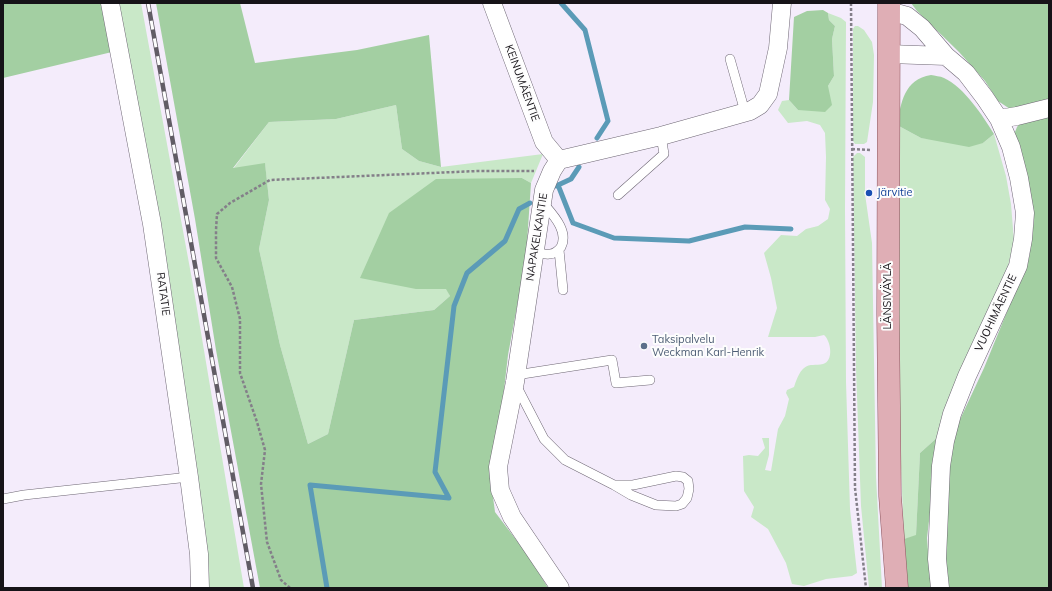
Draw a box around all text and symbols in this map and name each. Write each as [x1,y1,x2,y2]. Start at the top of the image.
street label: KEINUMÄENTIE [502,43,542,123]
place label: Järvitie [877,186,912,200]
marker: Järvitie [864,188,874,198]
street label: NAPAKELKANTIE [524,192,550,282]
street label: LÄNSIVÄYLÄ [881,263,895,329]
street label: RATATIE [153,271,173,317]
street label: VUOHIMÄENTIE [972,272,1020,354]
place label: Taksipalvelu Weckman Karl-Henrik [652,333,764,359]
marker: Taksipalvelu Weckman Karl-Henrik [639,341,649,351]

